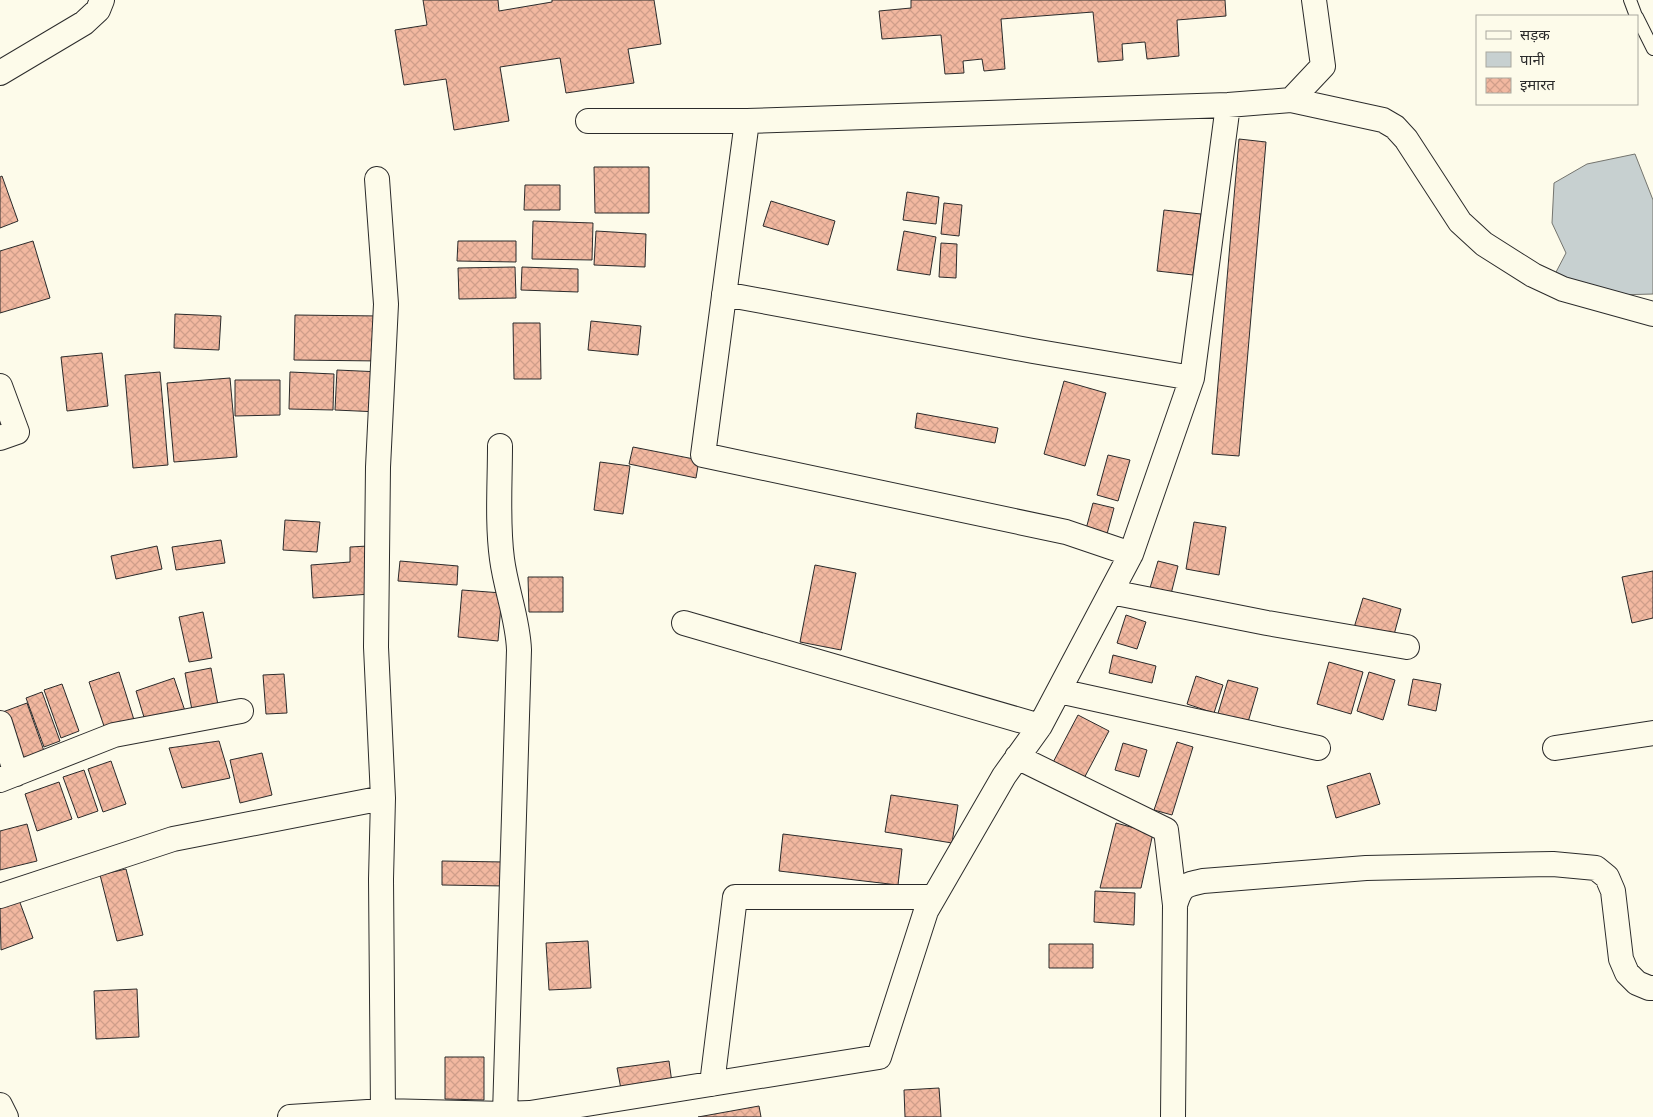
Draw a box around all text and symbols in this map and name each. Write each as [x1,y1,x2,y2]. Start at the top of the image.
legend [1476,15,1638,105]
text: सड़क [1520,26,1550,43]
text: पानी [1520,51,1546,68]
text: इमारत [1520,76,1555,93]

